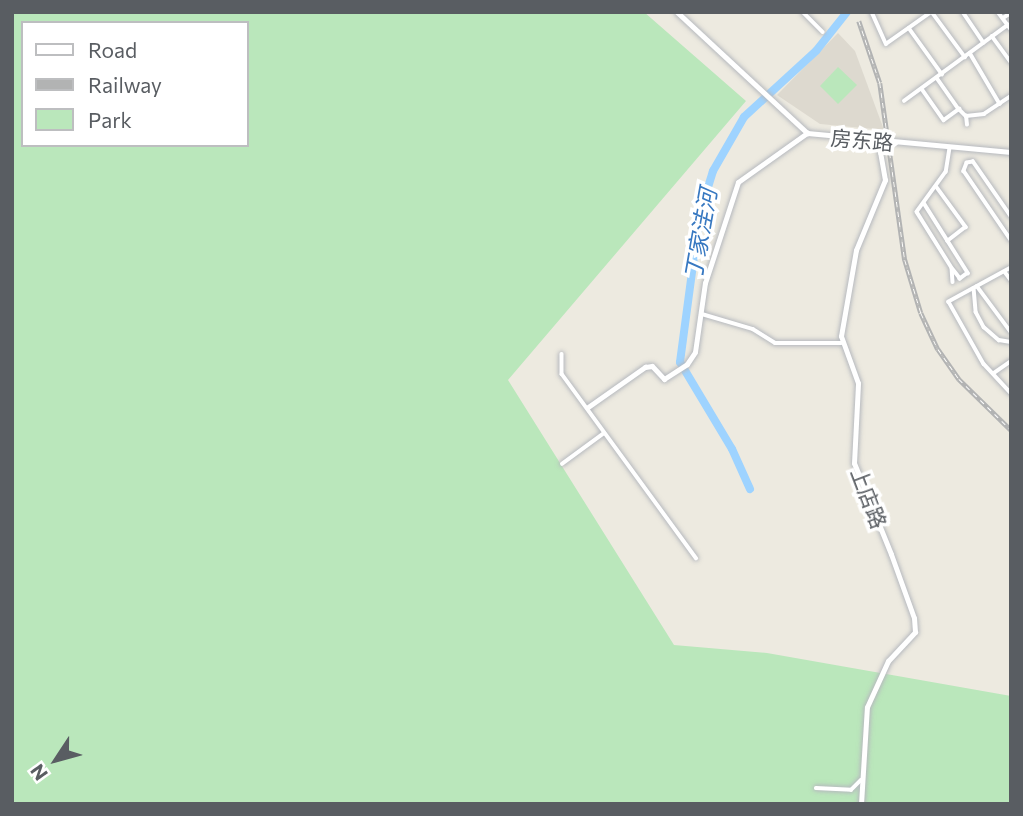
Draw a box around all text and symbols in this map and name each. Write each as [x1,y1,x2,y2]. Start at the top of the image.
legend [21,21,248,147]
text: Road [88,37,137,62]
text: Railway [88,72,162,97]
text: Park [88,107,132,132]
street label: 房东路 [830,125,894,155]
water label: 丁家洼河 [678,186,722,282]
street label: 上店路 [846,464,892,532]
north arrow [21,725,91,795]
text: N [25,760,52,785]

